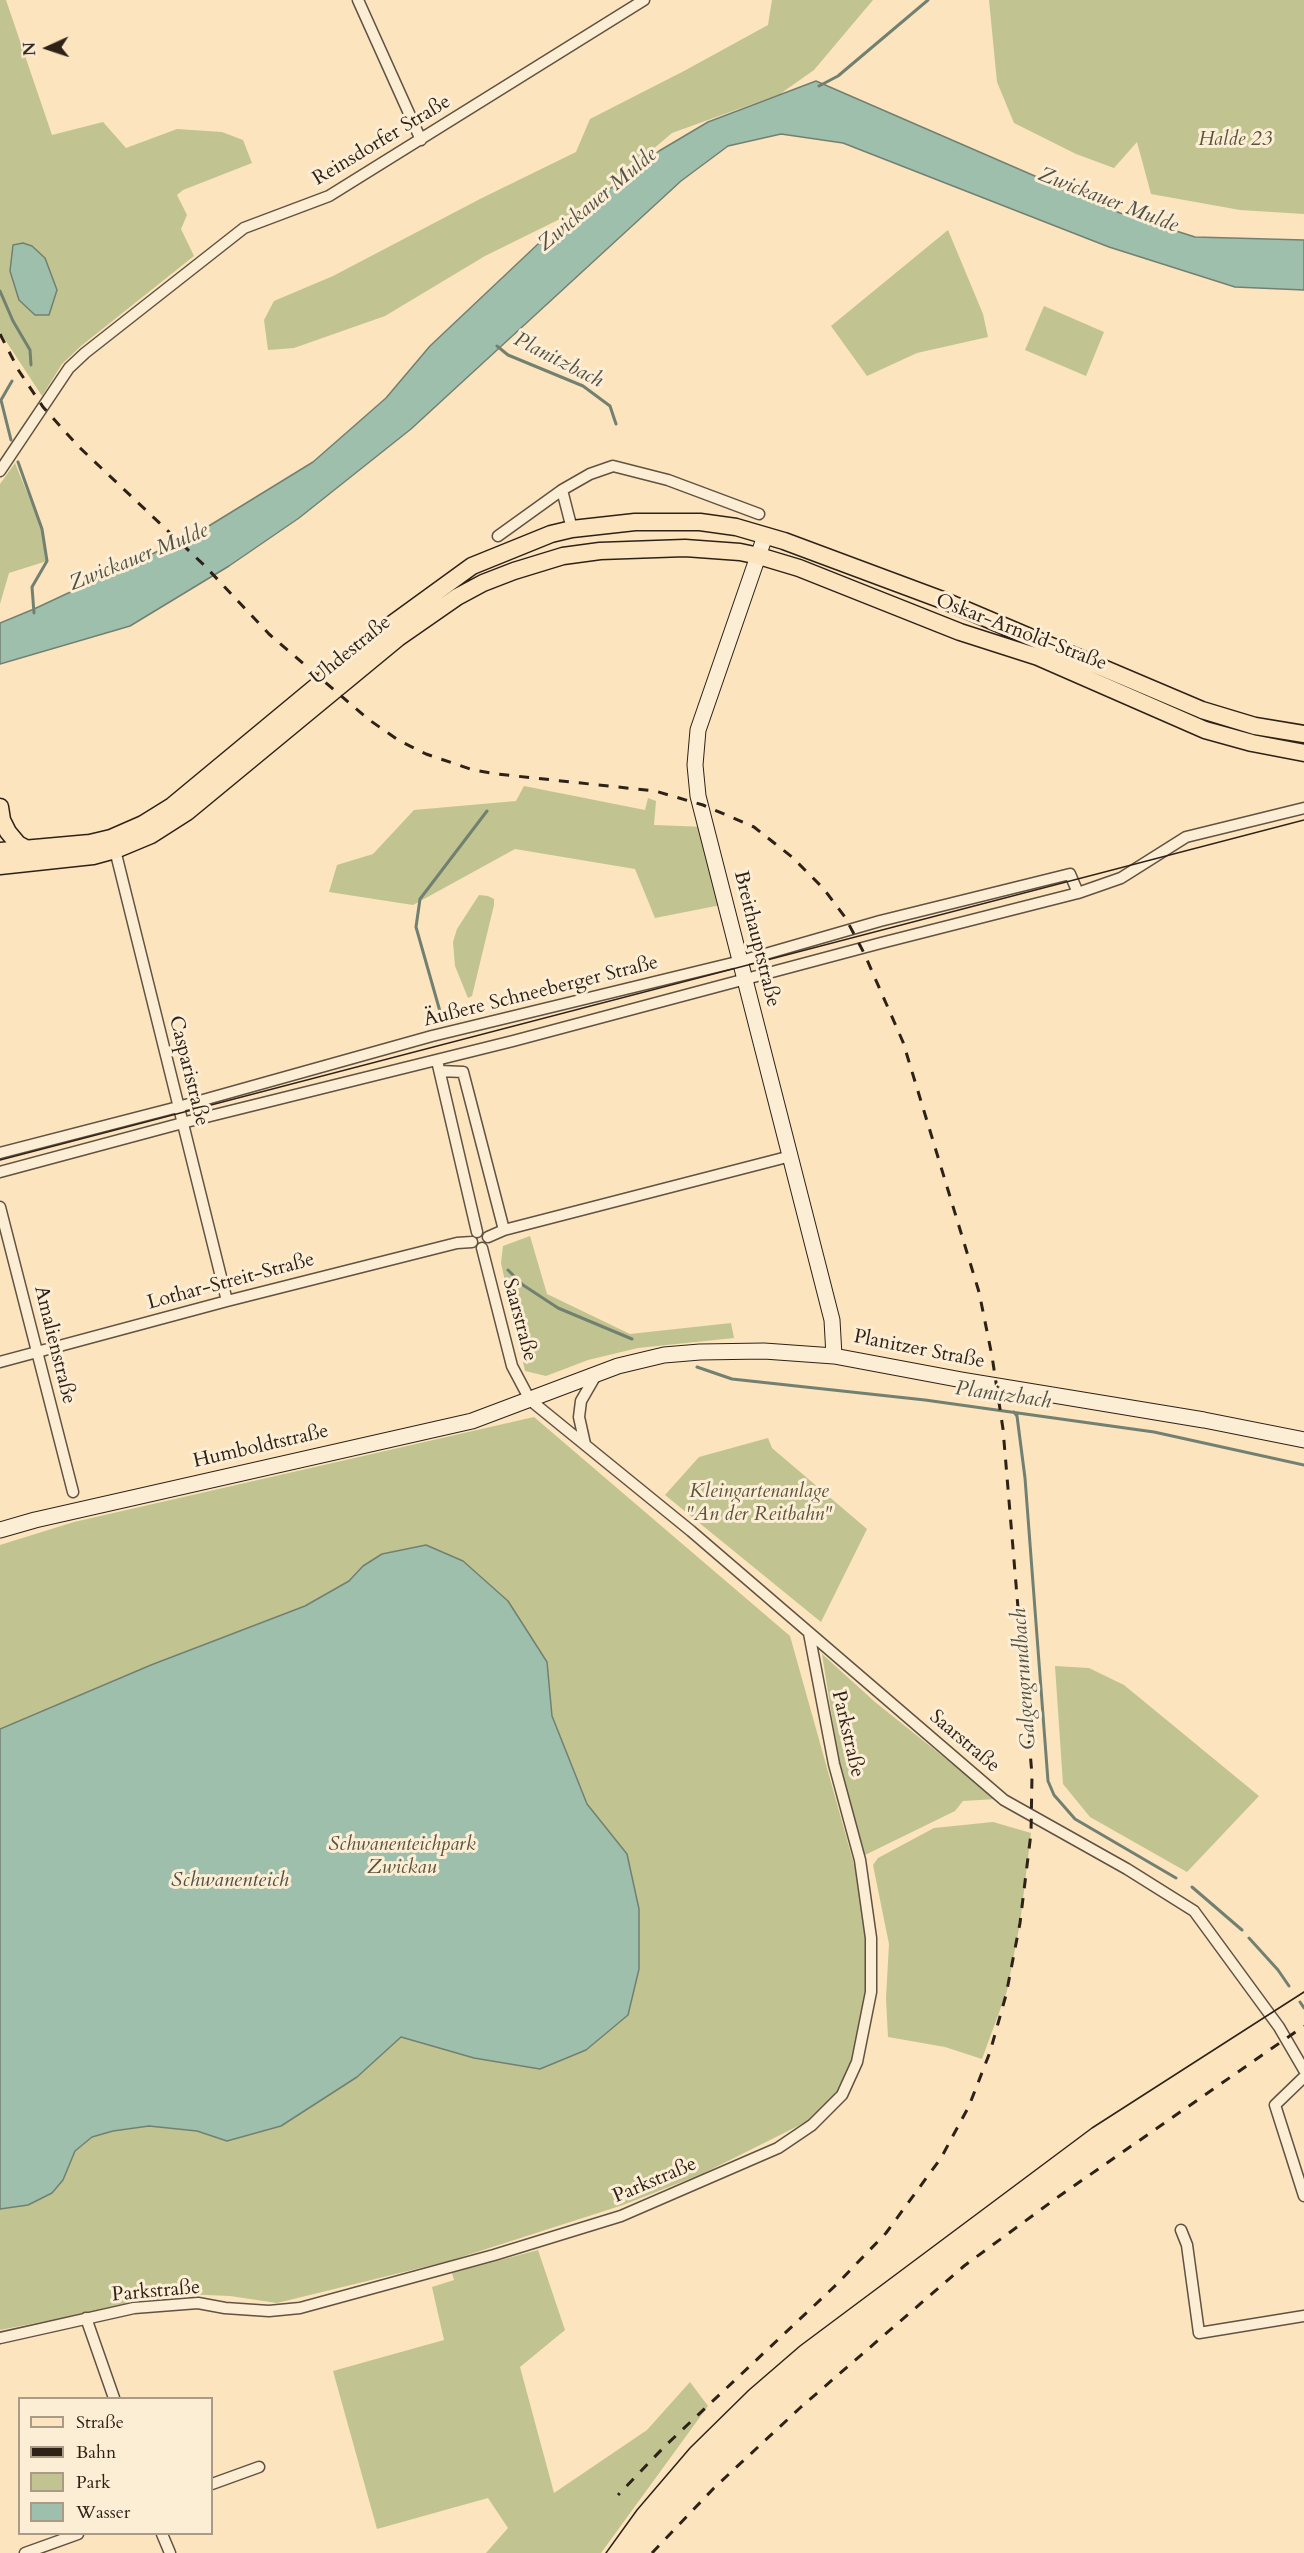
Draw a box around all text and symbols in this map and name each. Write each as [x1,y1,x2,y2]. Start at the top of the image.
north arrow [18,18,78,78]
text: N [19,41,41,56]
street label: Reinsdorfer Straße [309,90,455,192]
park label: Halde 23 [1198,128,1272,152]
water label: Zwickauer Mulde [533,143,663,257]
water label: Zwickauer Mulde [1034,163,1182,239]
water label: Planitzbach [509,328,607,394]
water label: Zwickauer Mulde [66,519,212,597]
street label: Oskar-Arnold-Straße [932,589,1110,677]
street label: Uhdestraße [306,611,396,691]
street label: Breithauptstraße [727,868,785,1010]
street label: Äußere Schneeberger Straße [421,951,661,1033]
street label: Casparistraße [163,1013,213,1129]
street label: Lothar-Streit-Straße [145,1248,317,1316]
street label: Saarstraße [496,1276,542,1364]
street label: Amalienstraße [28,1283,80,1407]
street label: Planitzer Straße [852,1326,986,1374]
water label: Planitzbach [953,1377,1053,1415]
street label: Humboldtstraße [191,1420,331,1474]
park label: Kleingartenanlage "An der Reitbahn" [686,1480,832,1527]
water label: Galgengrundbach [1007,1607,1043,1751]
street label: Parkstraße [825,1688,869,1780]
street label: Saarstraße [924,1706,1004,1778]
park label: Schwanenteichpark Zwickau [328,1833,476,1880]
water label: Schwanenteich [171,1868,289,1894]
street label: Parkstraße [610,2153,700,2209]
street label: Parkstraße [111,2276,201,2308]
legend [18,2397,213,2535]
text: Straße [76,2410,124,2435]
text: Bahn [76,2440,116,2465]
text: Park [76,2470,111,2495]
text: Wasser [76,2500,130,2525]

